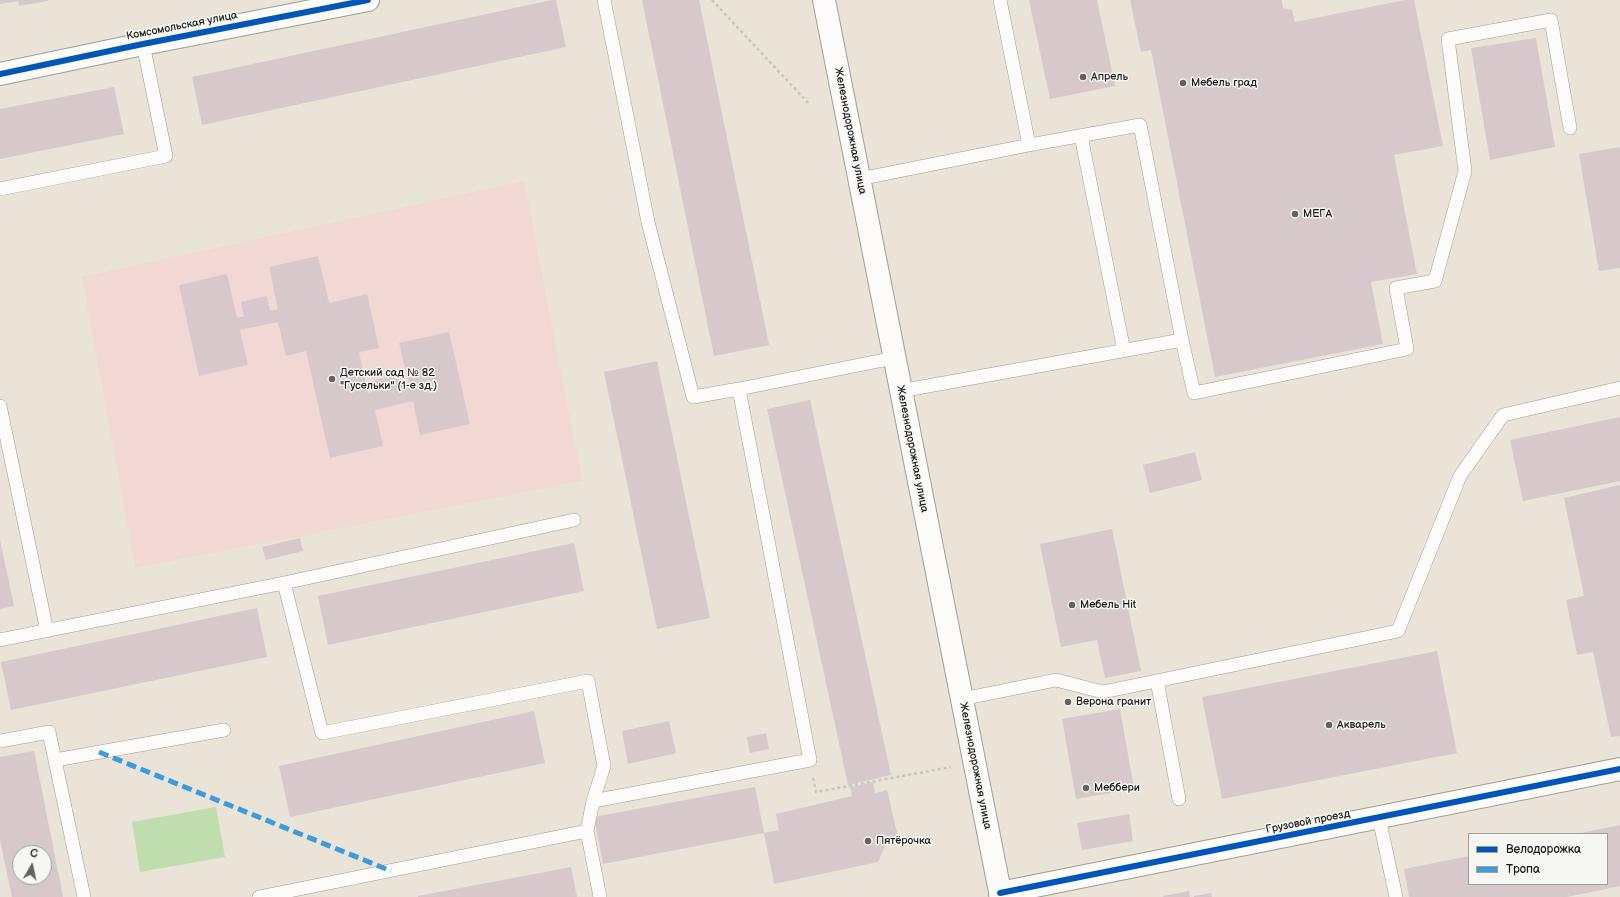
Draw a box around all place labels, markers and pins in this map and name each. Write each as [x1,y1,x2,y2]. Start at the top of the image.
place label: Апрель [1091,70,1128,84]
marker: Апрель [1078,72,1088,82]
place label: Мебель град [1191,76,1257,90]
marker: Мебель град [1178,78,1188,88]
place label: МЕГА [1303,207,1332,221]
marker: МЕГА [1290,209,1300,219]
place label: Детский сад № 82 "Гусельки" (1-е зд.) [340,366,437,392]
marker: Детский сад № 82 "Гусельки" (1-е зд.) [327,374,337,384]
place label: Мебель Hit [1080,598,1136,612]
marker: Мебель Hit [1067,600,1077,610]
place label: Верона гранит [1076,695,1151,709]
marker: Верона гранит [1063,697,1073,707]
place label: Акварель [1337,718,1386,732]
marker: Акварель [1324,720,1334,730]
place label: Меббери [1094,781,1140,795]
marker: Меббери [1081,783,1091,793]
place label: Пятёрочка [876,834,931,848]
marker: Пятёрочка [863,836,873,846]

